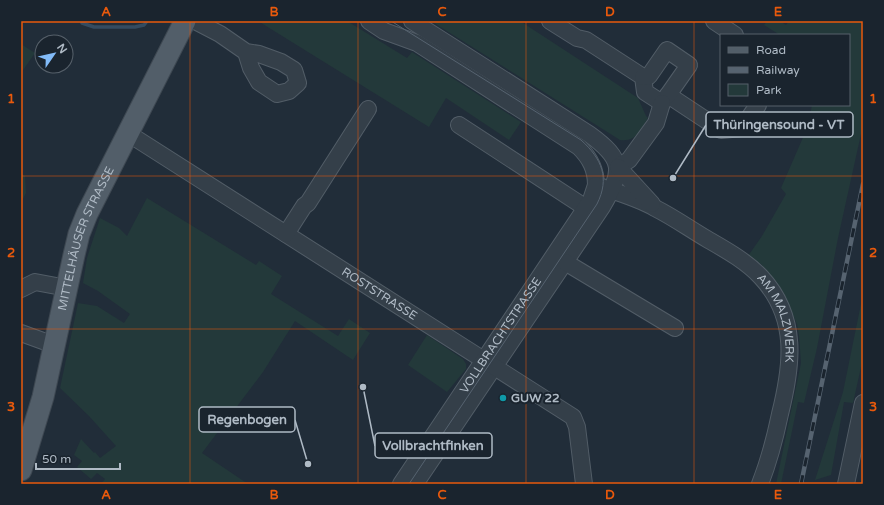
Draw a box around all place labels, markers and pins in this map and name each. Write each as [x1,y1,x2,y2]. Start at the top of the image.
callout: Thüringensound - VT [706,112,853,137]
place label: GUW 22 [511,391,560,405]
marker: GUW 22 [498,393,508,403]
callout: Regenbogen [199,407,295,432]
callout: Vollbrachtfinken [375,433,492,458]

